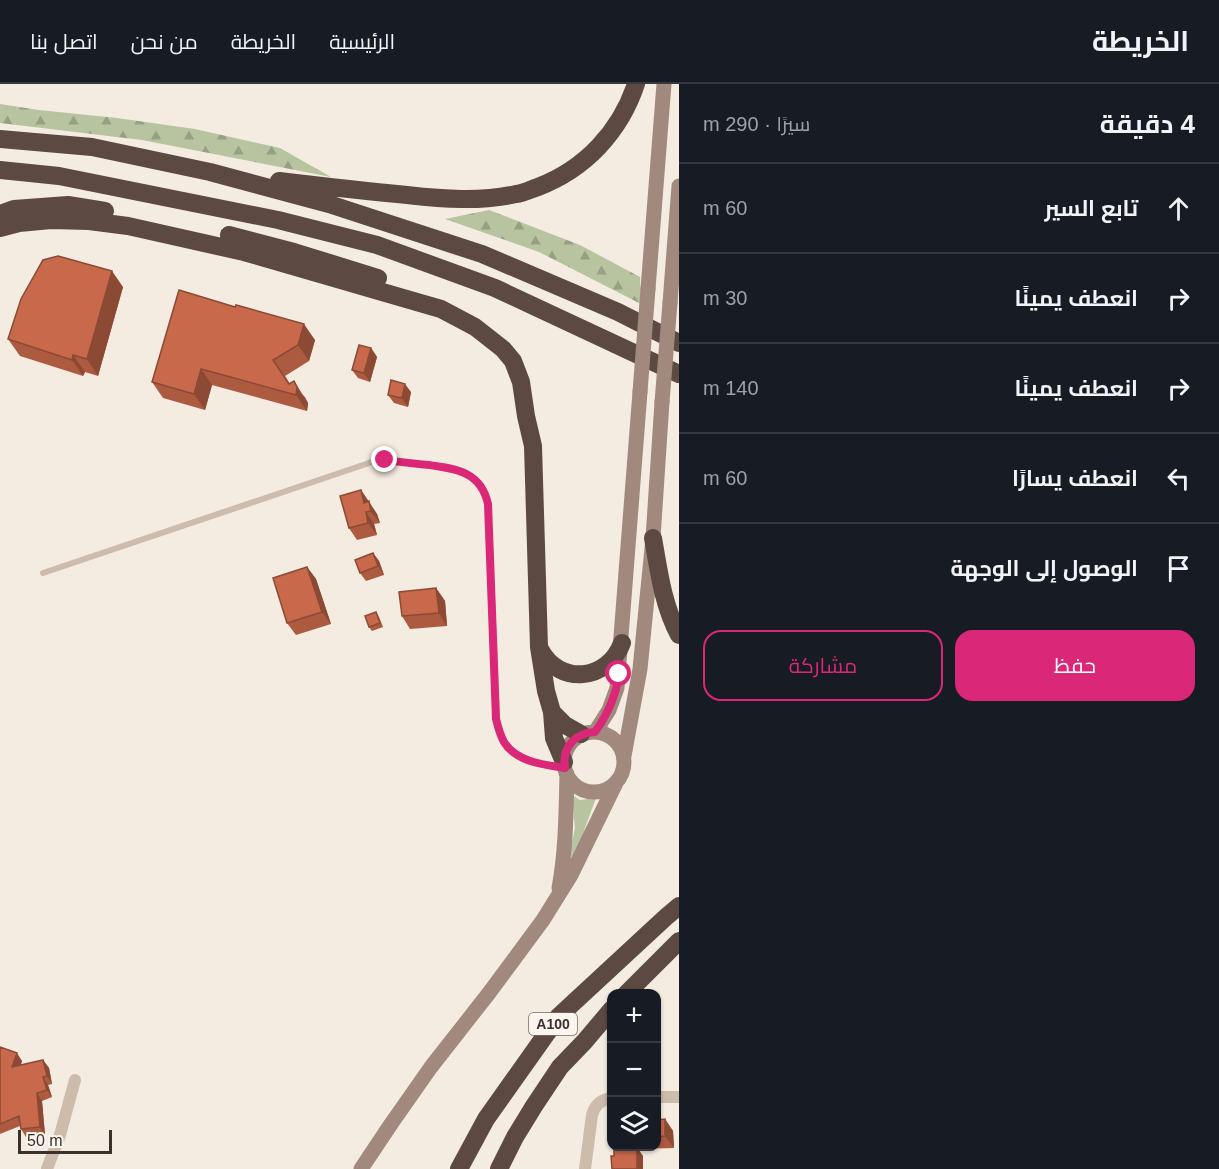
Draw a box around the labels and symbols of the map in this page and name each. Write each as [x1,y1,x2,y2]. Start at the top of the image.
route end [371,446,397,472]
route start [605,660,631,686]
road number: A100 [529,1013,577,1035]
scale bar [18,1127,112,1154]

